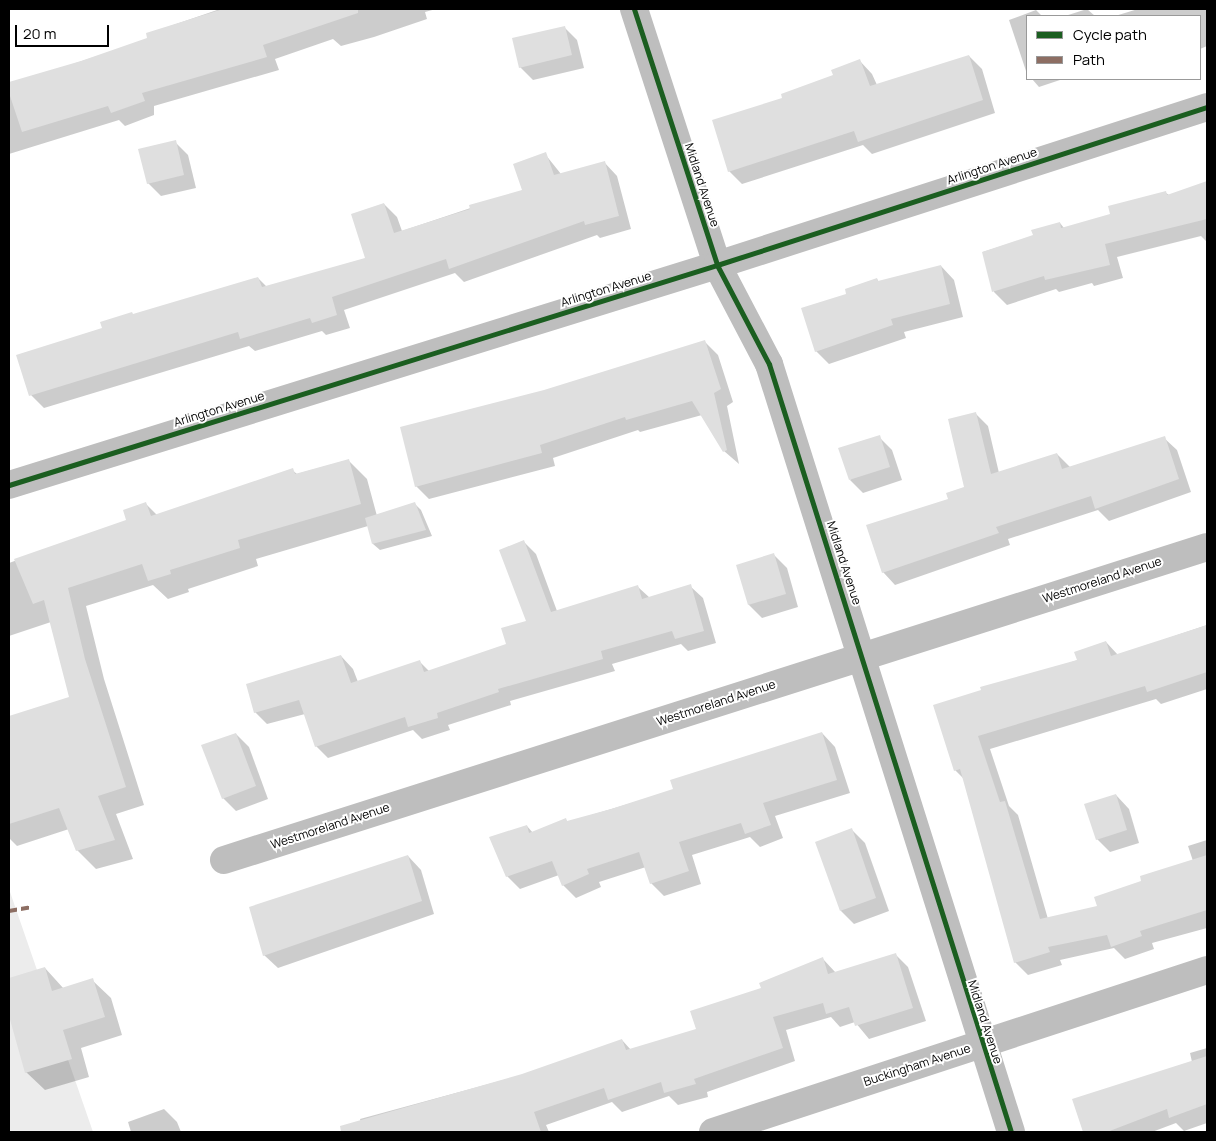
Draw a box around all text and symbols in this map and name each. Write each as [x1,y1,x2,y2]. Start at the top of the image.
scale bar [18,15,111,47]
legend [1026,15,1201,80]
text: 20 m [23,23,56,44]
text: Cycle path [1073,24,1147,45]
text: Path [1073,49,1105,70]
street label: Midland Avenue [682,141,722,229]
street label: Arlington Avenue [945,145,1039,187]
street label: Arlington Avenue [559,268,653,310]
street label: Arlington Avenue [172,388,266,430]
street label: Midland Avenue [824,519,864,607]
street label: Westmoreland Avenue [1041,554,1163,606]
street label: Westmoreland Avenue [655,677,777,729]
street label: Westmoreland Avenue [269,800,391,852]
street label: Midland Avenue [965,978,1005,1066]
street label: Buckingham Avenue [862,1041,972,1089]

